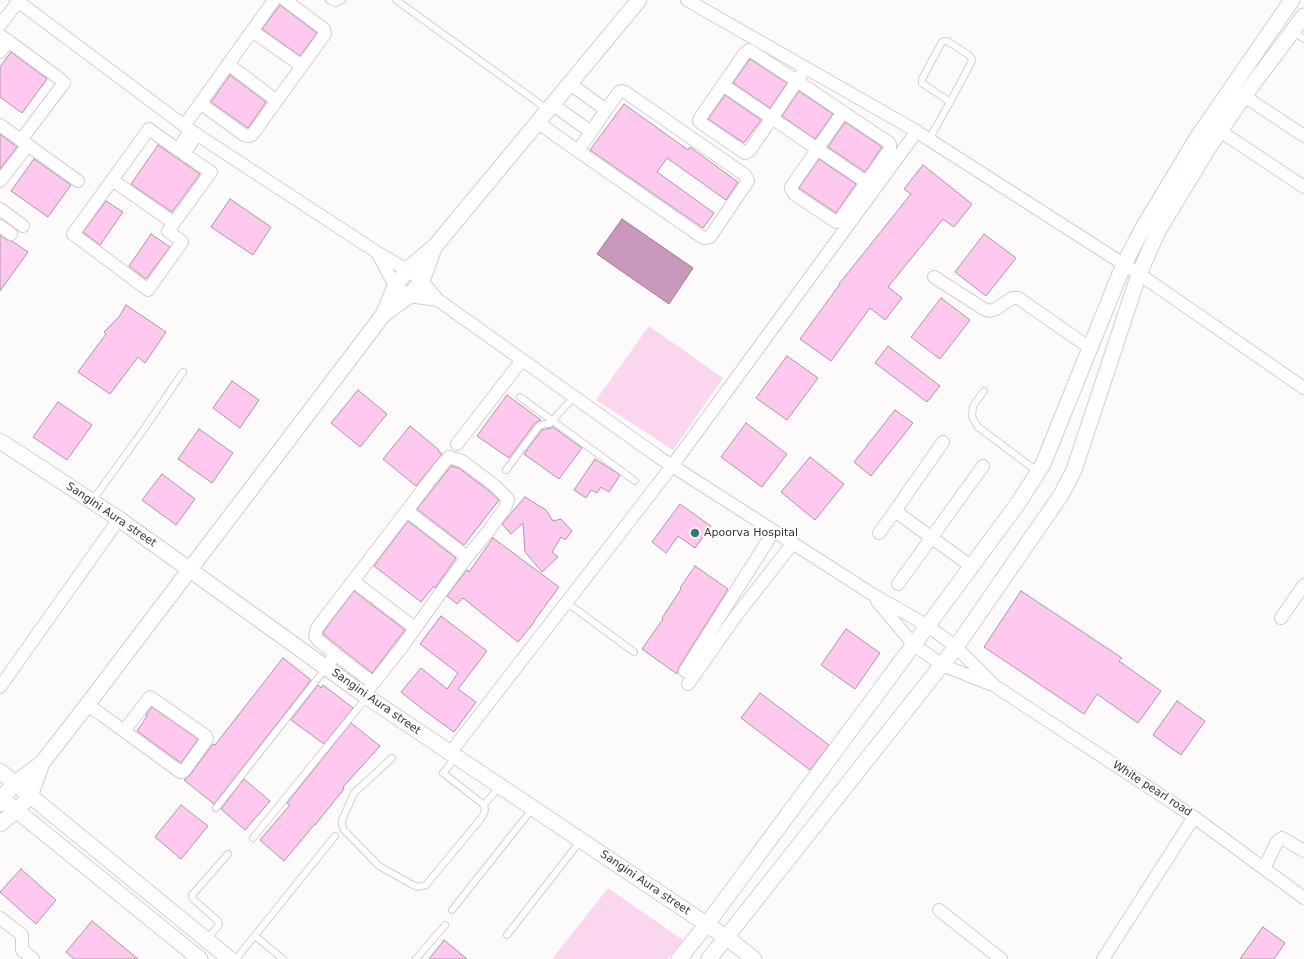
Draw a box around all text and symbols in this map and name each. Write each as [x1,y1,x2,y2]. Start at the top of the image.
street label: Sangini Aura street [64,480,158,550]
place label: Apoorva Hospital [704,526,798,540]
marker: Apoorva Hospital [689,527,701,539]
street label: Sangini Aura street [329,666,423,738]
street label: White pearl road [1110,758,1194,820]
street label: Sangini Aura street [598,848,692,918]

